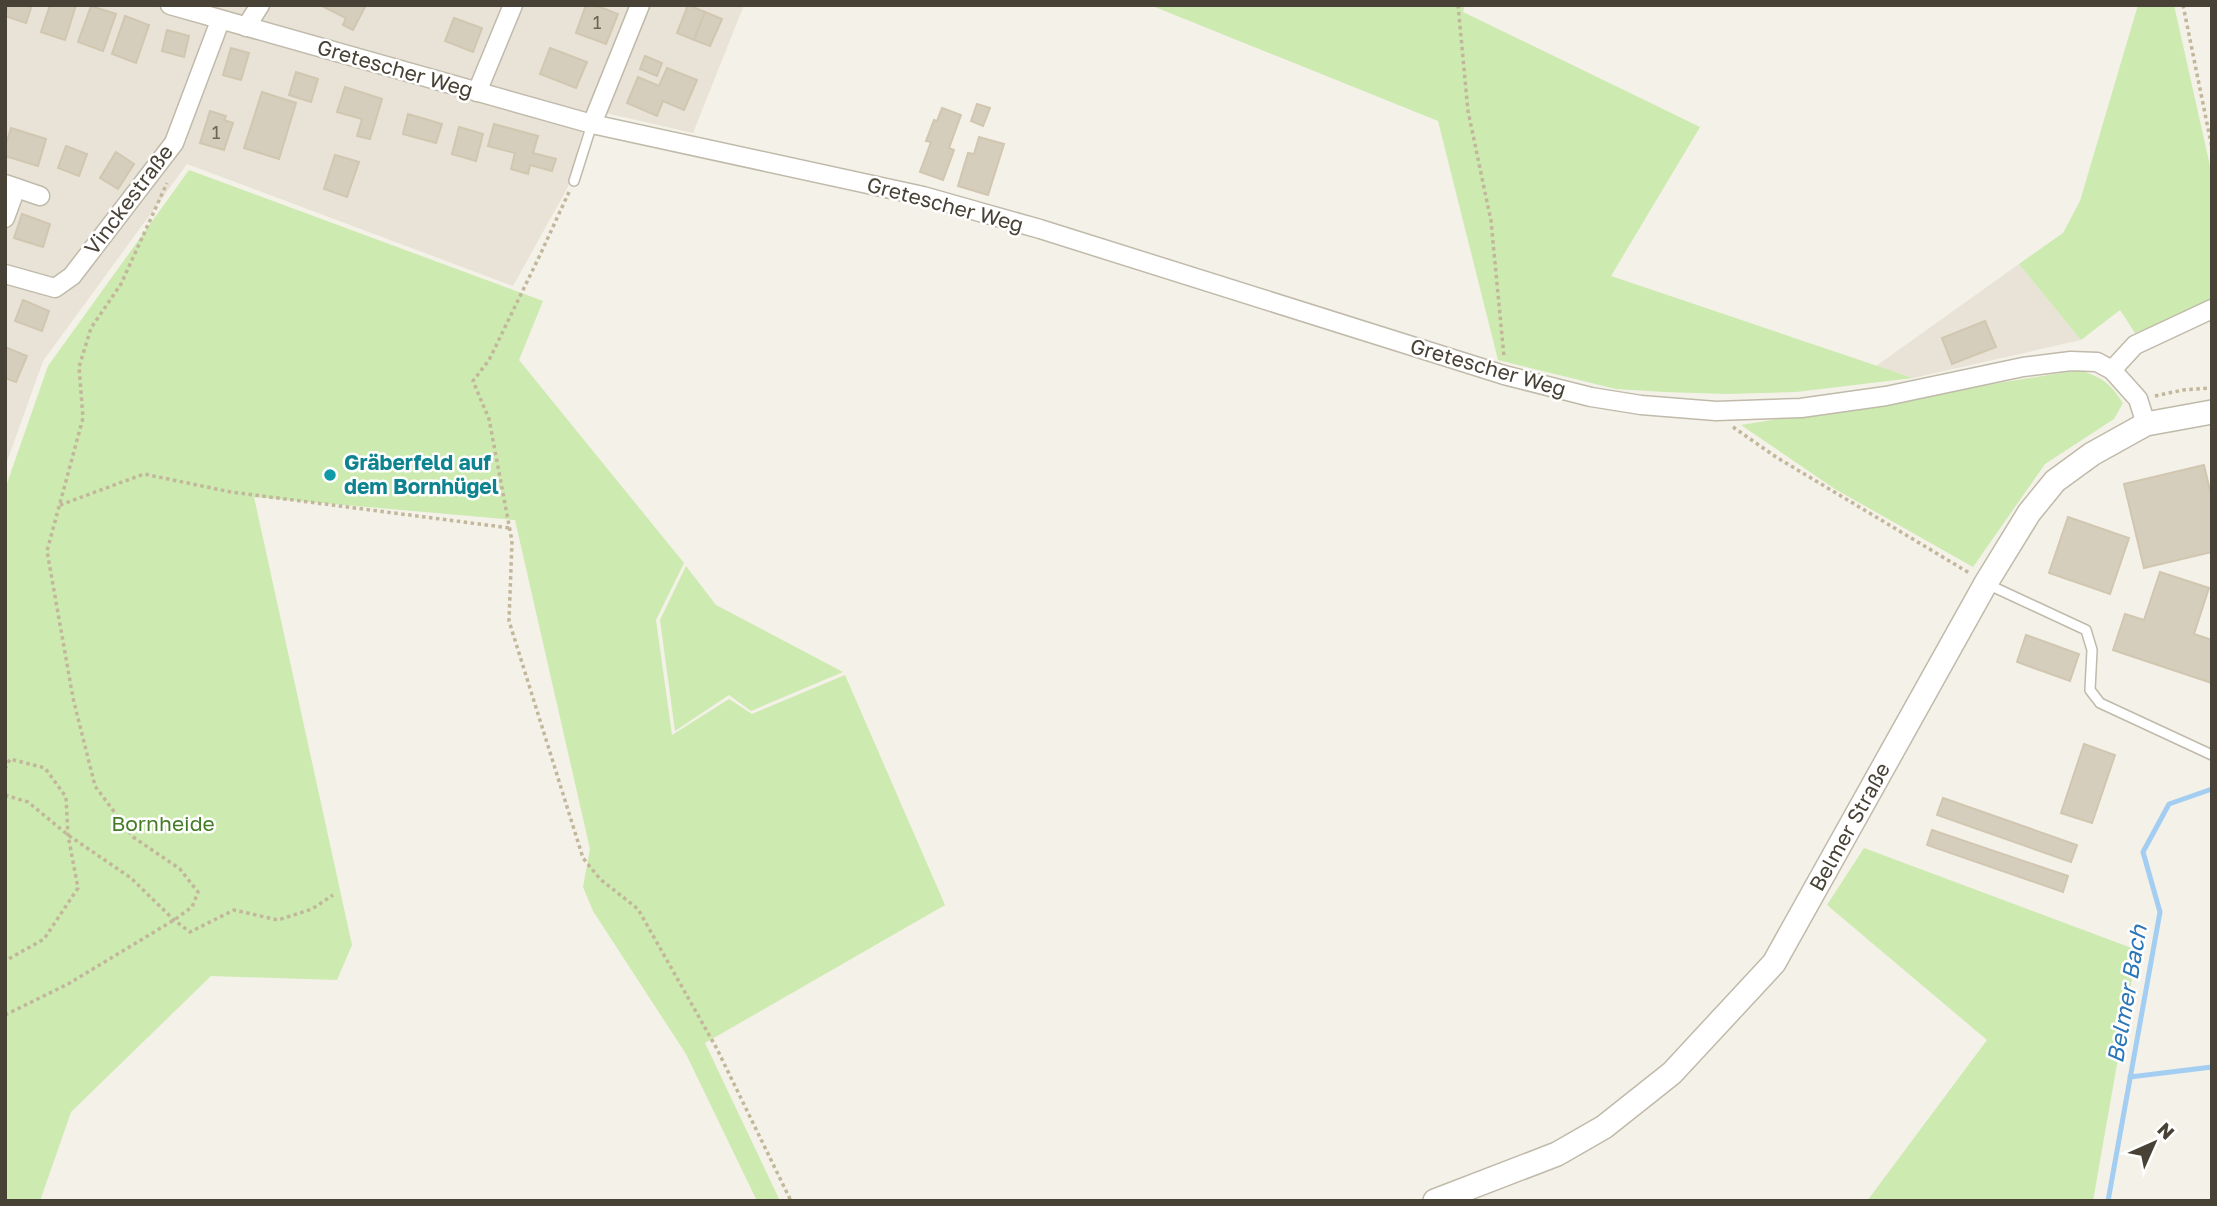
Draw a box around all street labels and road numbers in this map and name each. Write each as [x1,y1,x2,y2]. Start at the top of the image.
street label: Gretescher Weg [314,33,476,103]
street label: Vinckestraße [78,139,178,260]
street label: Gretescher Weg [864,171,1026,237]
street label: Gretescher Weg [1407,332,1569,402]
street label: Belmer Straße [1803,758,1895,895]

